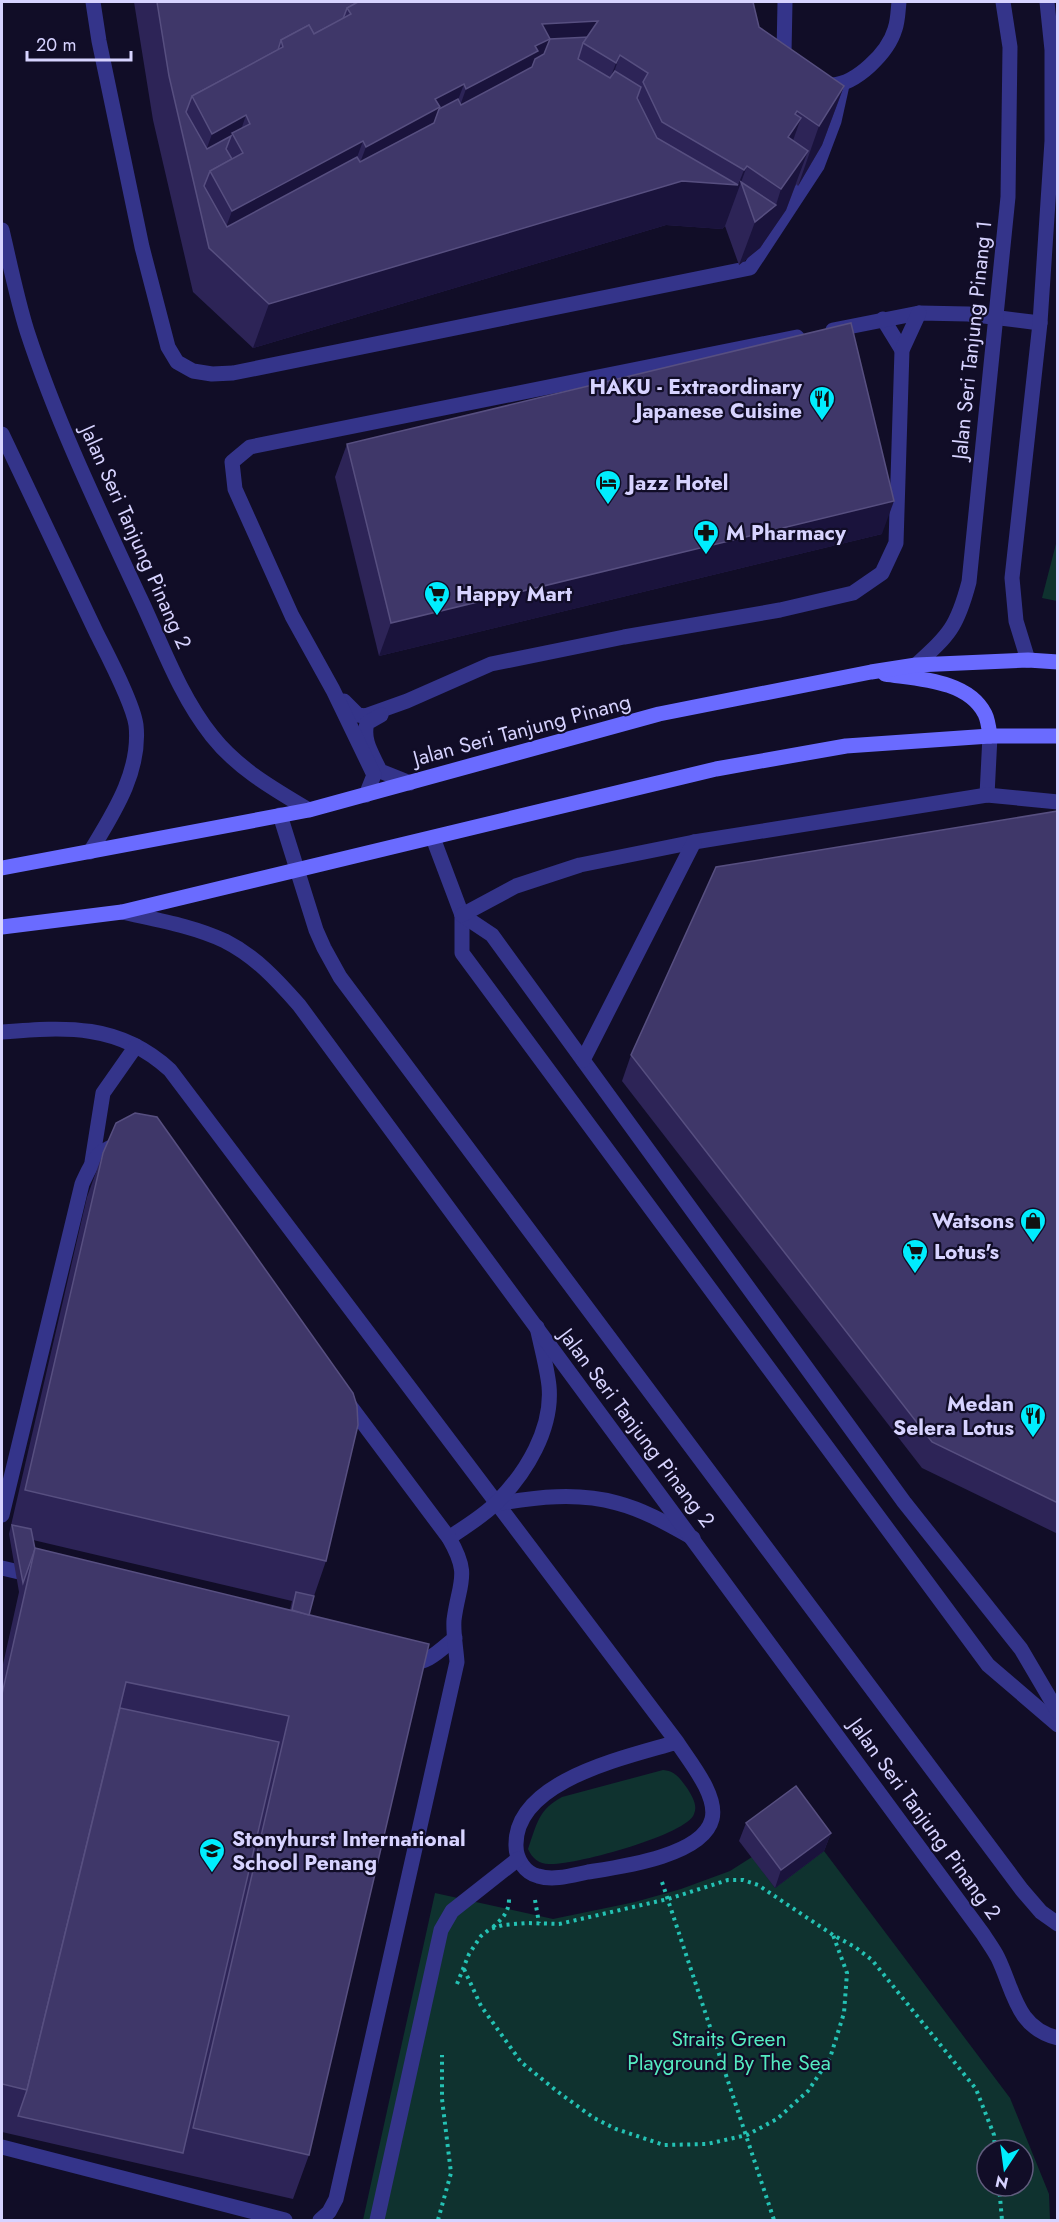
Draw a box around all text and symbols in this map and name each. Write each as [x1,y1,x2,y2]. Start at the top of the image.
scale bar [27,24,130,62]
text: 20 m [36,32,76,58]
street label: Jalan Seri Tanjung Pinang 1 [944,219,999,464]
place label: HAKU - Extraordinary Japanese Cuisine [590,372,803,426]
restaurant icon: HAKU - Extraordinary Japanese Cuisine [807,384,837,422]
street label: Jalan Seri Tanjung Pinang 2 [72,417,199,654]
hotel icon: Jazz Hotel [593,468,623,506]
place label: Jazz Hotel [624,468,728,498]
pharmacy icon: M Pharmacy [691,518,721,556]
place label: M Pharmacy [726,518,847,548]
supermarket icon: Happy Mart [422,579,452,617]
place label: Happy Mart [456,579,572,609]
street label: Jalan Seri Tanjung Pinang [407,687,634,774]
place label: Watsons [932,1206,1014,1236]
shop icon: Watsons [1018,1206,1048,1244]
supermarket icon: Lotus's [900,1237,930,1275]
place label: Lotus's [934,1237,1000,1267]
street label: Jalan Seri Tanjung Pinang 2 [550,1320,722,1534]
place label: Medan Selera Lotus [893,1389,1014,1443]
restaurant icon: Medan Selera Lotus [1018,1401,1048,1439]
street label: Jalan Seri Tanjung Pinang 2 [840,1710,1008,1926]
place label: Stonyhurst International School Penang [232,1824,466,1878]
school or university icon: Stonyhurst International School Penang [197,1836,227,1874]
park label: Straits Green Playground By The Sea [627,2024,831,2078]
north arrow [975,2138,1035,2198]
text: N [993,2169,1011,2195]

